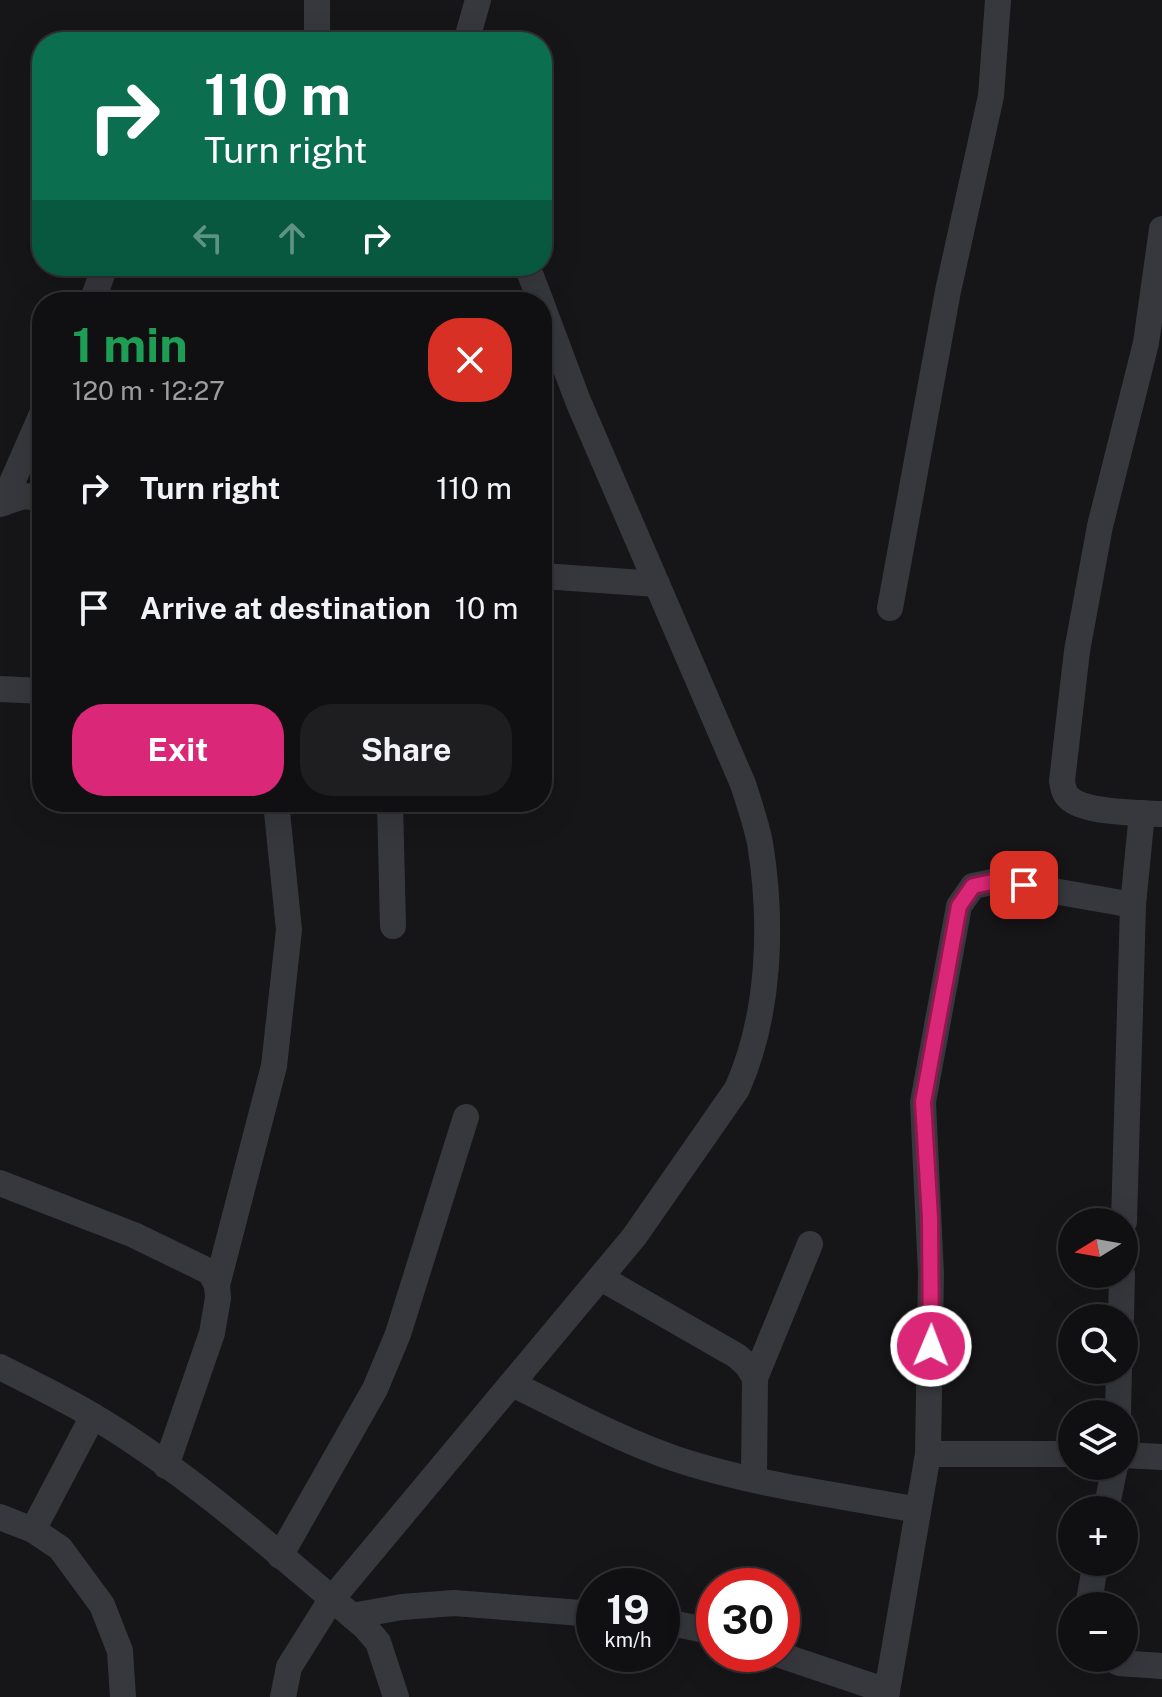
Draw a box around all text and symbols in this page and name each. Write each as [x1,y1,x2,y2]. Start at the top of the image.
text: 110 m [204,62,351,128]
icon: right [72,64,176,168]
text: Turn right [204,129,367,171]
icon: left [186,216,230,260]
icon: ahead [270,216,314,260]
icon: right [354,216,398,260]
text: 1 min [72,316,188,373]
button: close [428,318,512,402]
text: 120 m · 12:27 [72,375,225,406]
icon: right [72,466,116,510]
text: Turn right [140,470,280,506]
text: 110 m [436,470,512,506]
icon: arrive [72,586,116,630]
text: Arrive at destination [140,590,431,626]
text: 10 m [455,590,519,626]
button: Exit [72,704,284,796]
button: Share [300,704,512,796]
pin [990,851,1058,919]
icon: arrive [1002,863,1046,907]
north arrow [1058,1208,1138,1288]
map controls [1058,1208,1138,1672]
position arrow [889,1304,973,1388]
button: search [1058,1304,1138,1384]
button: layers [1058,1400,1138,1480]
button: + [1058,1496,1138,1576]
speed limit sign: 30 [696,1568,800,1672]
text: 19 [606,1586,650,1633]
button: − [1058,1592,1138,1672]
text: km/h [604,1628,652,1652]

